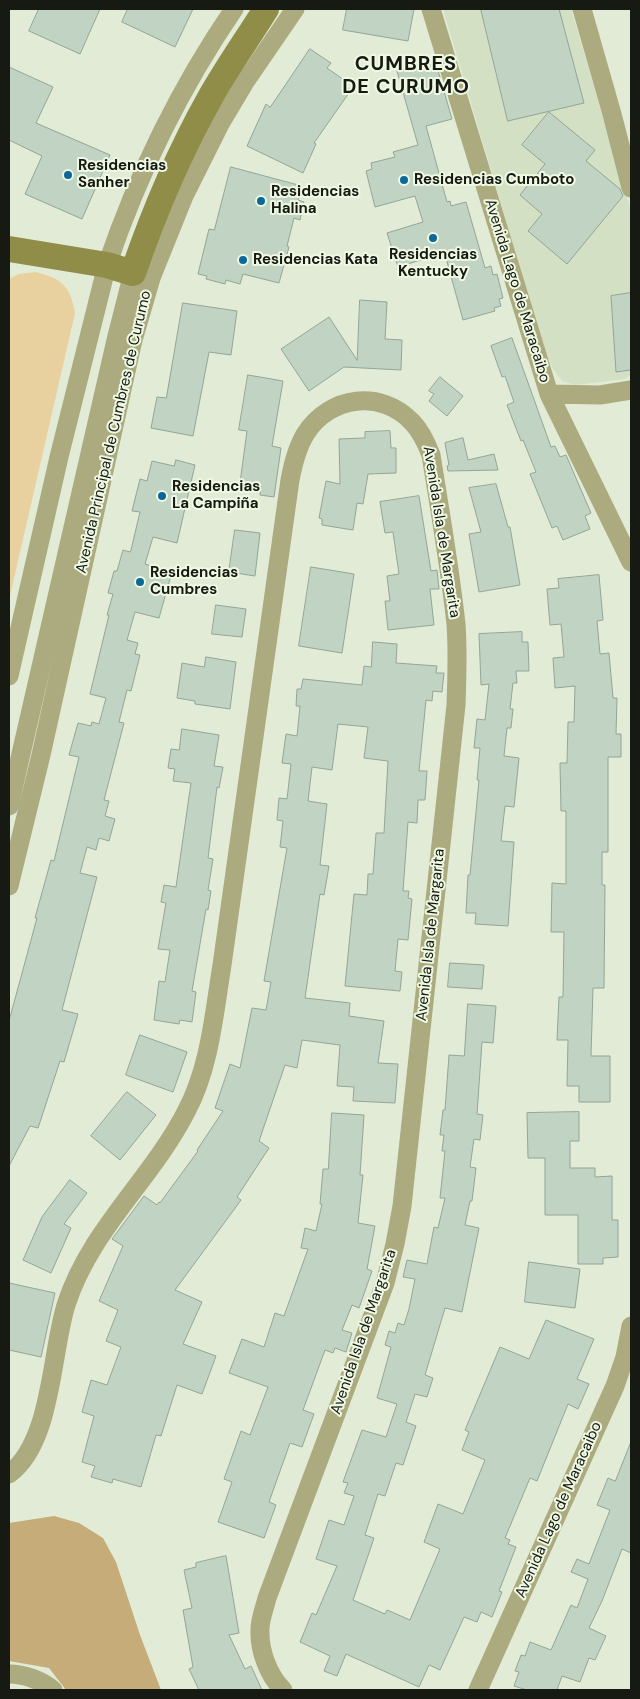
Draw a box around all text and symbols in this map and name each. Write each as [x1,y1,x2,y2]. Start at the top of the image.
district label: CUMBRES DE CURUMO [341,53,471,100]
place label: Residencias Sanher [78,157,166,192]
marker: Residencias Sanher [62,169,74,181]
place label: Residencias Cumboto [414,171,574,189]
marker: Residencias Cumboto [398,174,410,186]
place label: Residencias Halina [271,183,359,218]
marker: Residencias Halina [255,195,267,207]
street label: Avenida Lago de Maracaibo [480,197,554,385]
marker: Residencias Kentucky [427,232,439,244]
place label: Residencias Kentucky [389,246,477,281]
place label: Residencias Kata [253,251,378,269]
marker: Residencias Kata [237,254,249,266]
street label: Avenida Principal de Cumbres de Curumo [73,289,155,575]
street label: Avenida Isla de Margarita [419,445,463,619]
place label: Residencias La Campiña [172,478,260,513]
marker: Residencias La Campiña [156,490,168,502]
place label: Residencias Cumbres [150,564,238,599]
marker: Residencias Cumbres [134,576,146,588]
street label: Avenida Isla de Margarita [413,848,449,1022]
street label: Avenida Isla de Margarita [327,1247,401,1417]
street label: Avenida Lago de Maracaibo [512,1419,606,1601]

